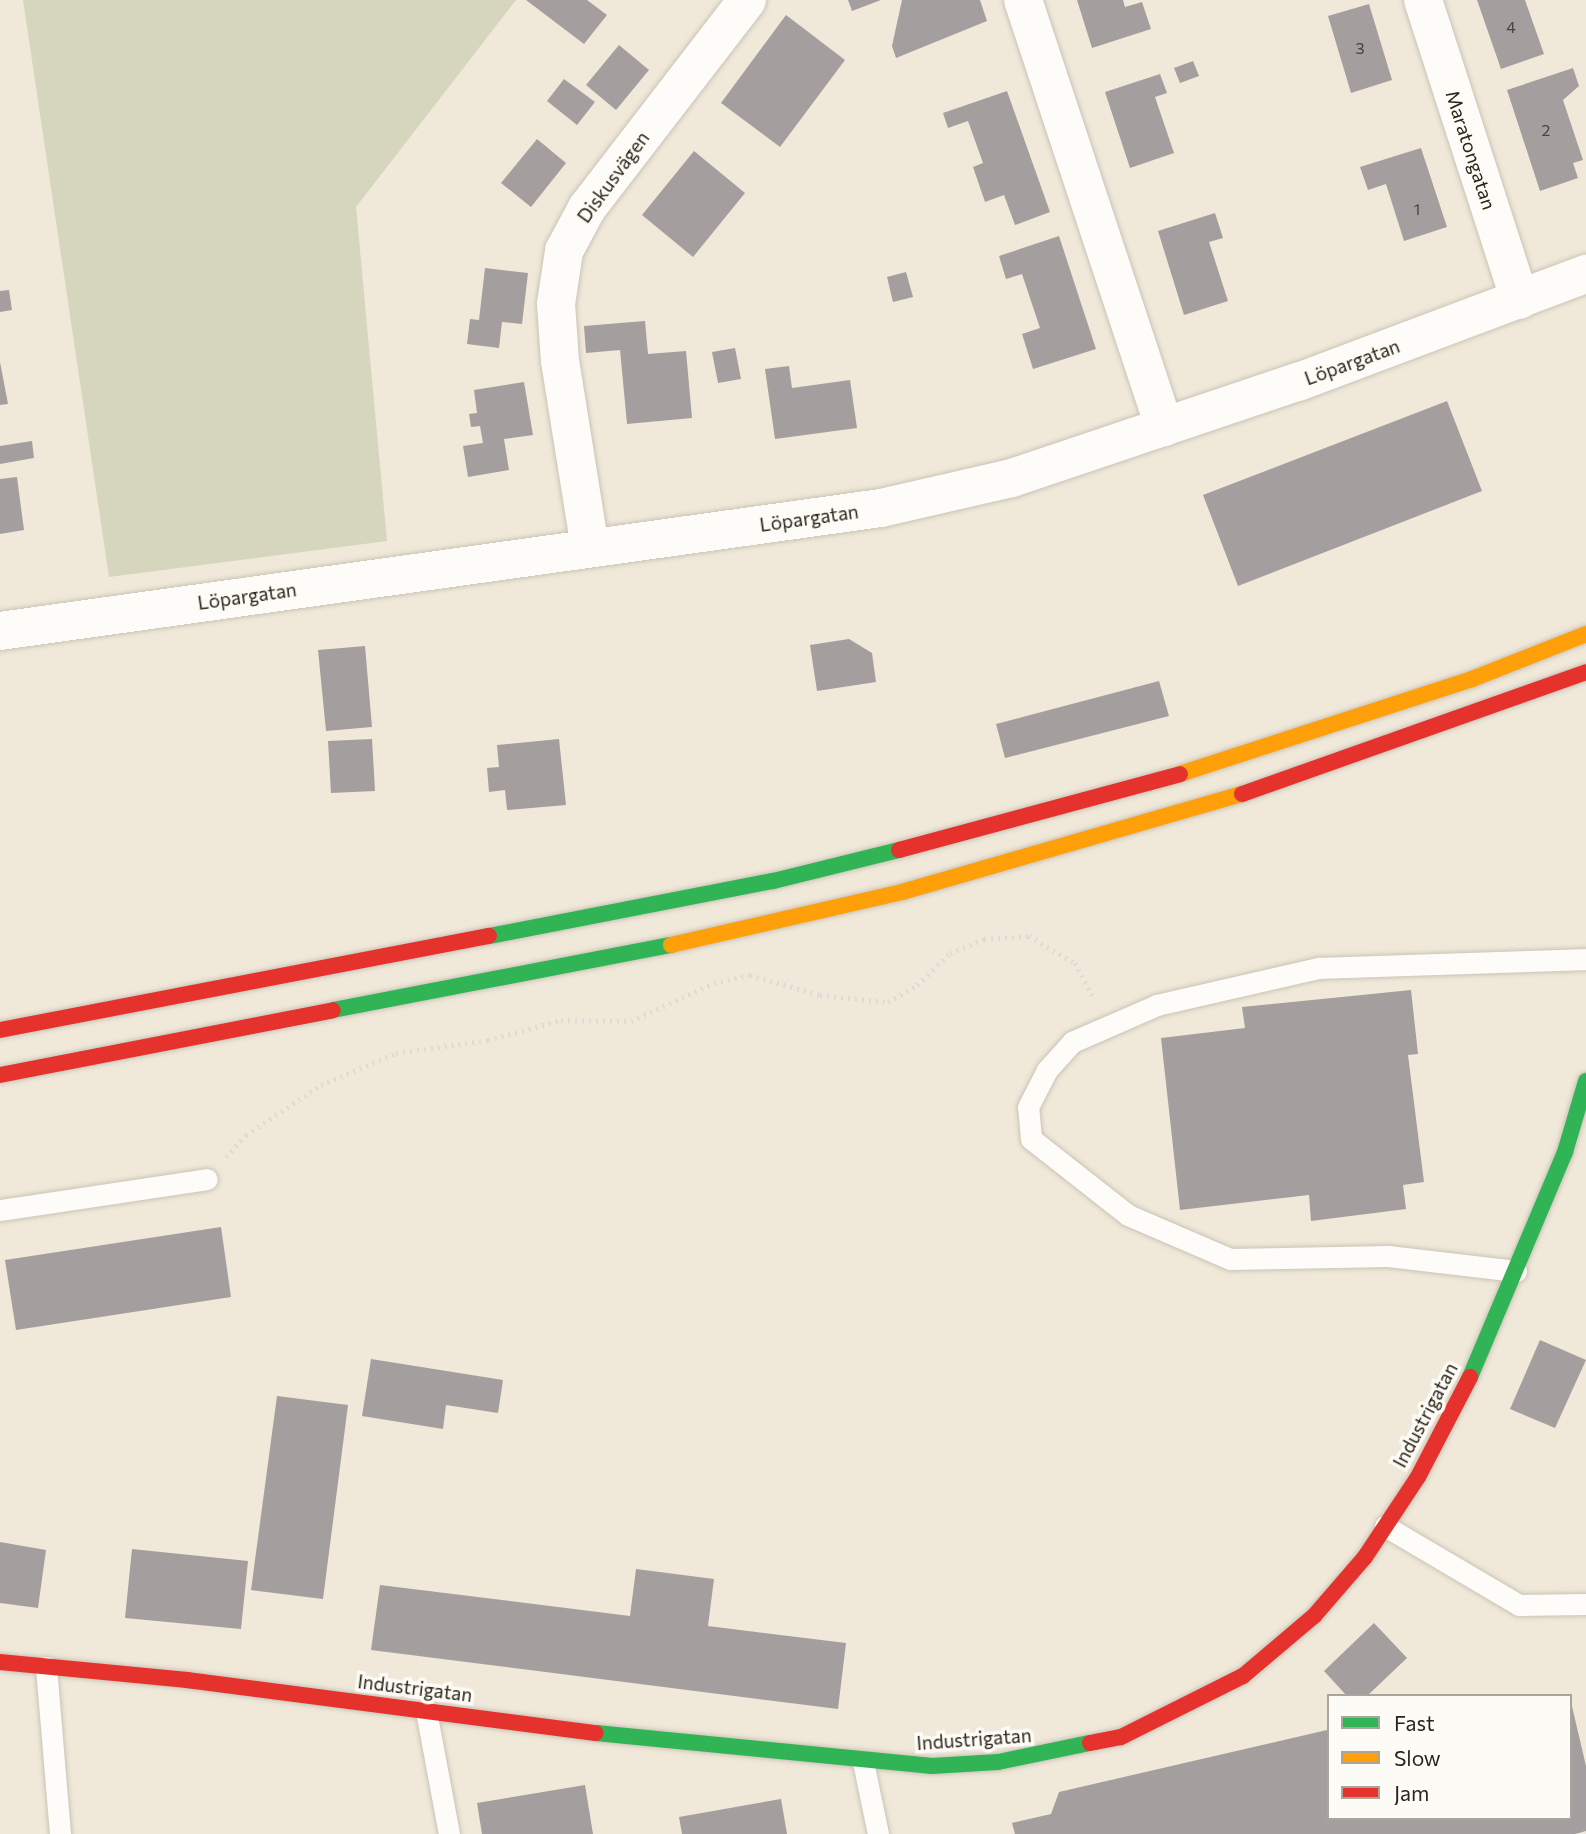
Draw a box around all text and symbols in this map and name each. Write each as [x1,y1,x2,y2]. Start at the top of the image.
house number: 4 [1506,17,1516,37]
house number: 3 [1355,38,1365,58]
street label: Maratongatan [1441,88,1501,212]
house number: 2 [1542,120,1550,140]
street label: Diskusvägen [572,127,654,227]
house number: 1 [1414,199,1420,219]
street label: Löpargatan [1301,334,1403,390]
street label: Löpargatan [758,500,860,536]
street label: Löpargatan [196,578,298,614]
street label: Industrigatan [1388,1359,1462,1471]
street label: Industrigatan [356,1670,474,1706]
legend [1327,1694,1572,1820]
text: Fast [1394,1710,1435,1735]
street label: Industrigatan [916,1724,1032,1754]
text: Slow [1394,1745,1441,1770]
text: Jam [1394,1780,1429,1805]

